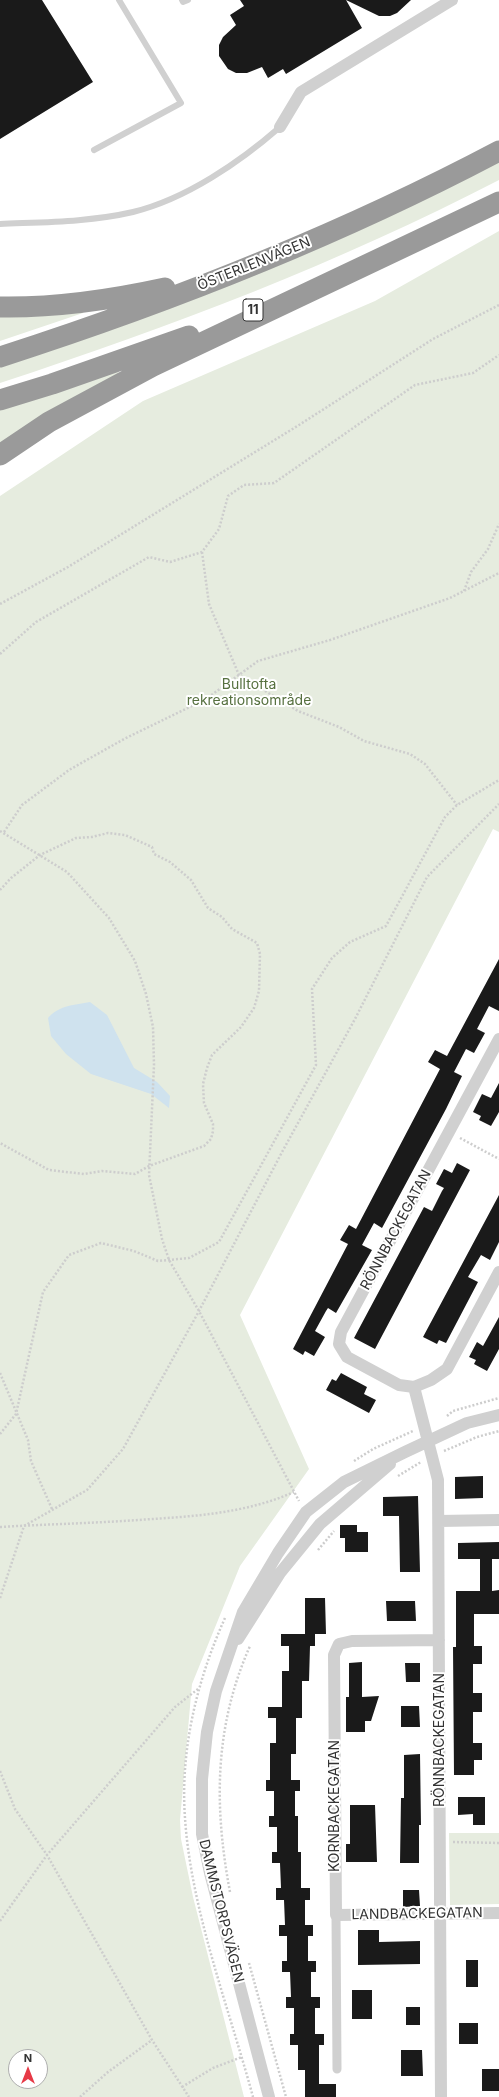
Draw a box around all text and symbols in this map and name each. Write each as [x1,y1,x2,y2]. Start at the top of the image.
street label: ÖSTERLENVÄGEN [195,234,313,294]
road number: 11 [243,299,263,321]
park label: Bulltofta rekreationsområde [187,677,311,710]
street label: RÖNNBACKEGATAN [357,1167,435,1293]
street label: RÖNNBACKEGATAN [432,1673,448,1807]
street label: KORNBACKEGATAN [327,1740,343,1872]
street label: DAMMSTORPSVÄGEN [195,1838,247,1984]
street label: LANDBACKEGATAN [351,1904,483,1924]
north arrow [8,2049,48,2089]
text: N [24,2051,32,2065]

